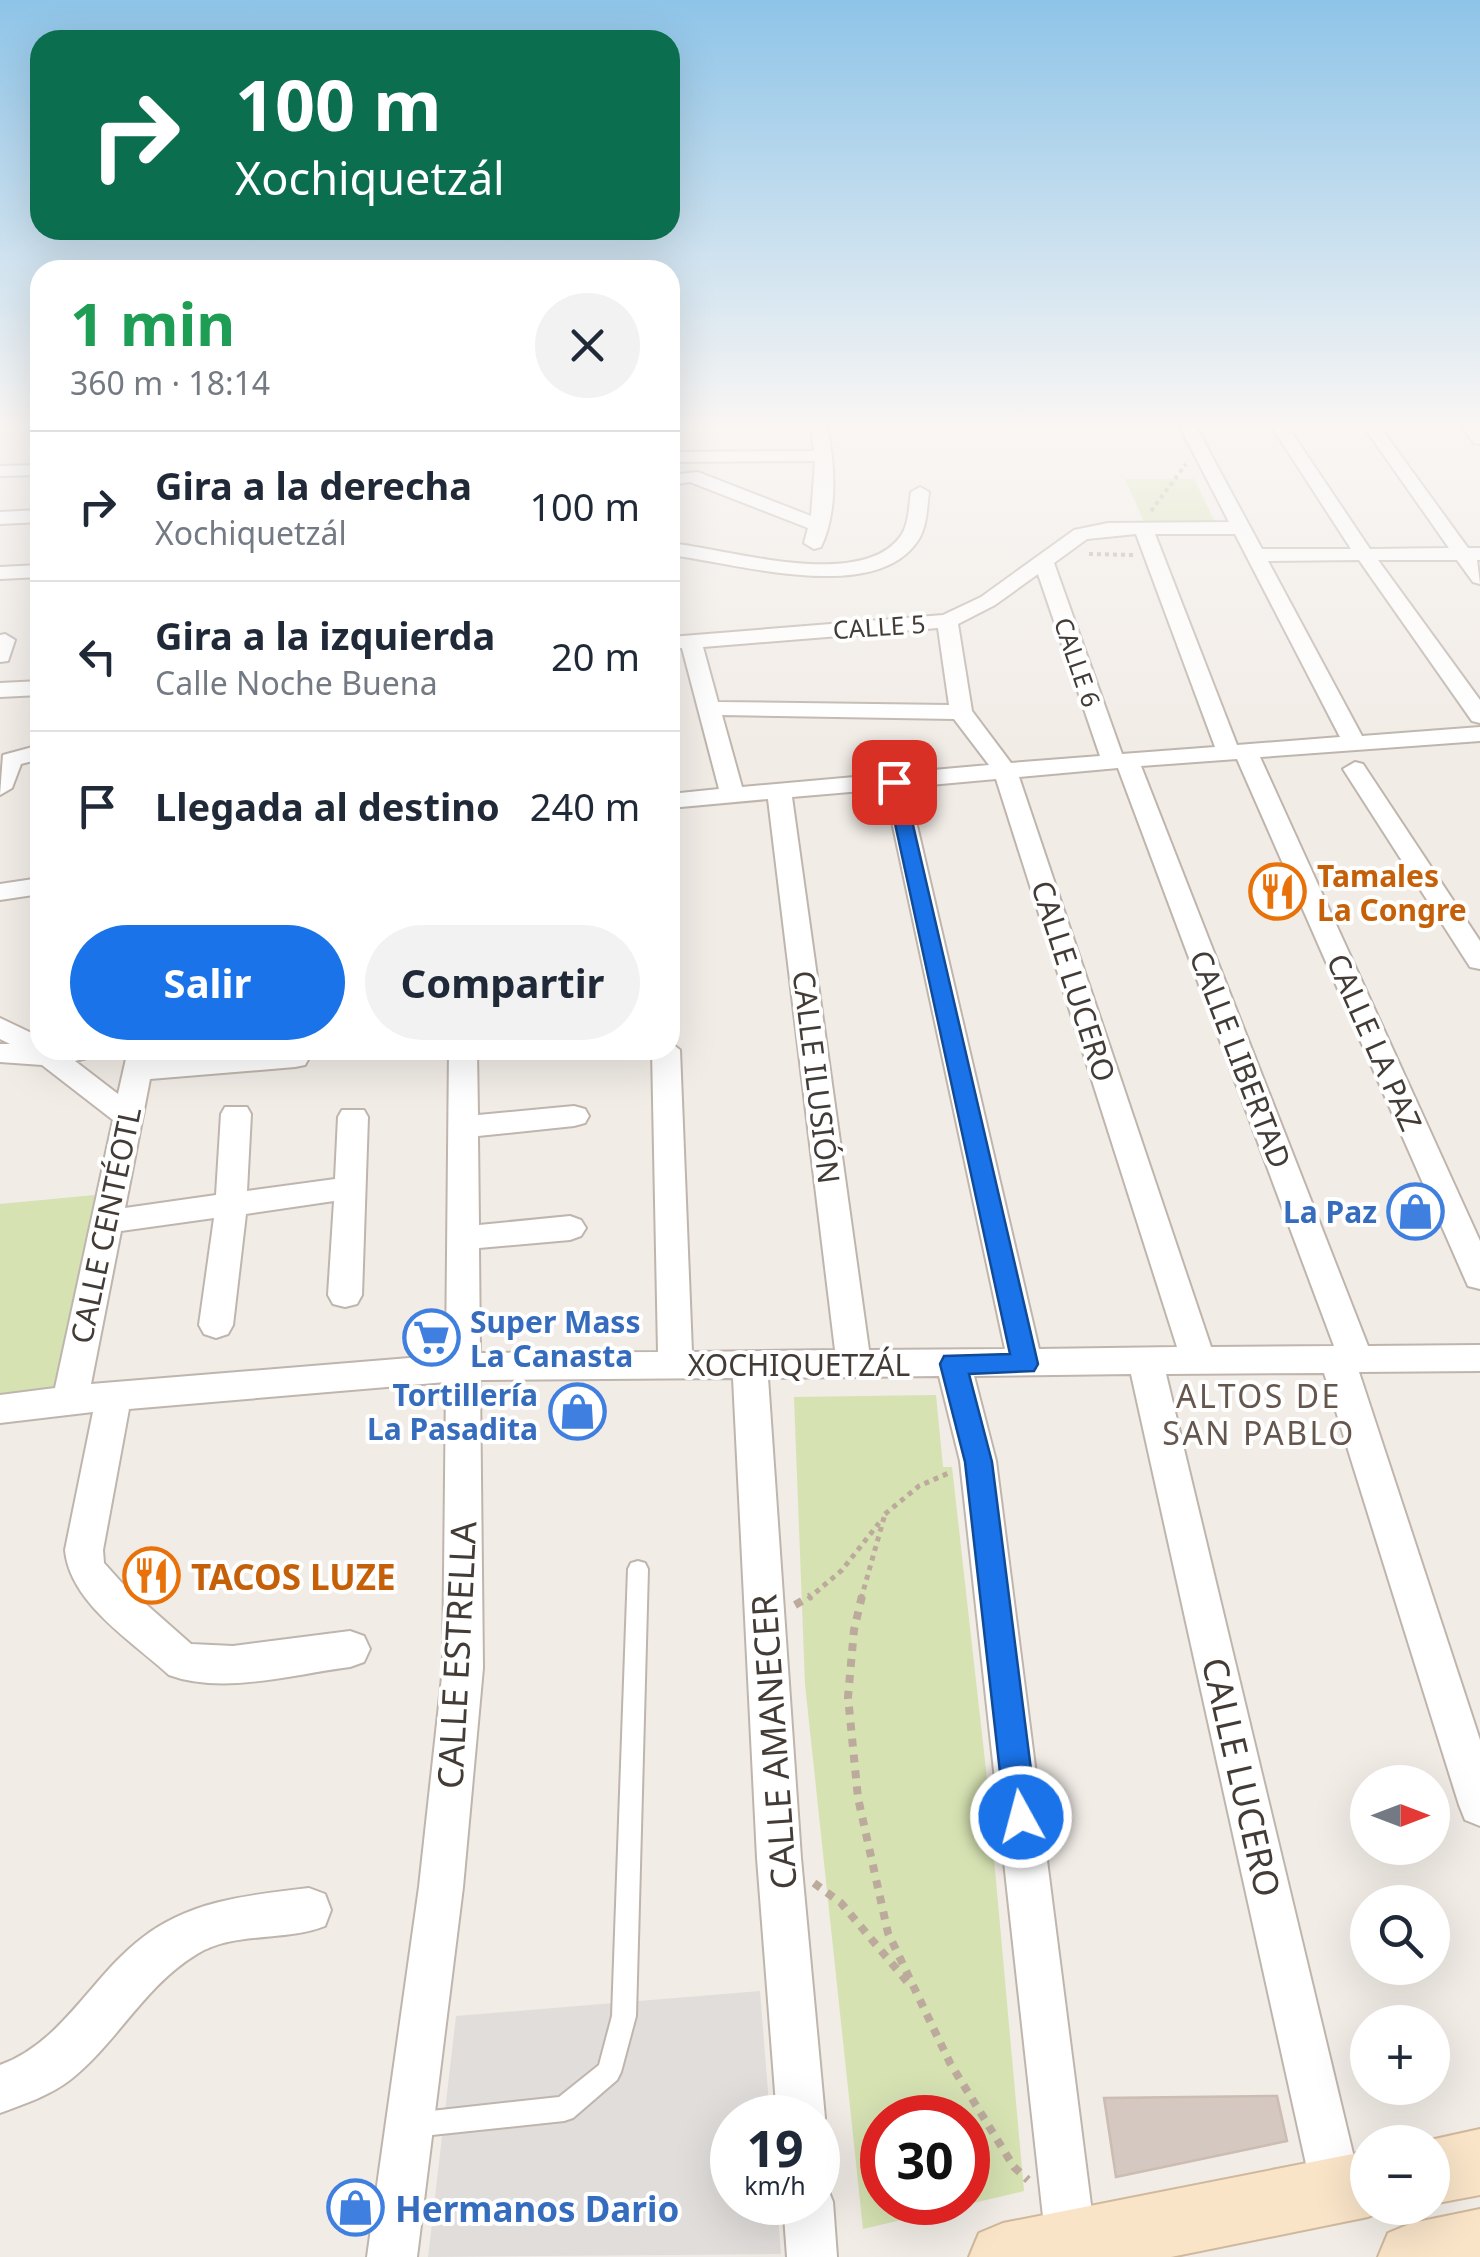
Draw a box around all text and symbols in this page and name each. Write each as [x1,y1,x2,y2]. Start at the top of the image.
text: 100 m [235,56,442,152]
icon: right [70,70,200,200]
text: Xochiquetzál [235,147,505,208]
text: 1 min [70,282,235,364]
button: close [535,293,640,398]
text: 360 m · 18:14 [70,361,270,404]
text: Gira a la derecha [155,459,472,511]
icon: right [70,479,125,534]
text: 100 m [529,480,640,532]
text: Xochiquetzál [155,511,347,554]
street label: CALLE 5 [832,606,926,646]
text: Gira a la izquierda [155,609,495,661]
street label: CALLE 6 [1047,613,1109,711]
icon: left [70,629,125,684]
text: 20 m [551,630,640,682]
text: Calle Noche Buena [155,661,438,704]
pin [852,740,937,825]
icon: arrive [867,755,922,810]
icon: arrive [70,779,125,834]
text: Llegada al destino [155,780,500,832]
text: 240 m [530,780,640,832]
place label: Tamales La Congre [1317,855,1467,930]
restaurant icon: Tamales La Congre [1248,862,1308,922]
street label: CALLE LUCERO [1022,875,1126,1087]
button: Salir [70,925,345,1040]
button: Compartir [365,925,640,1040]
street label: CALLE LIBERTAD [1181,944,1301,1174]
street label: CALLE LA PAZ [1318,947,1432,1137]
street label: CALLE ILUSIÓN [784,968,850,1186]
street label: CALLE CENTÉOTL [60,1103,150,1347]
shop icon: La Paz [1386,1181,1446,1241]
place label: La Paz [1283,1191,1377,1232]
place label: Super Mass La Canasta [470,1301,641,1376]
supermarket icon: Super Mass La Canasta [401,1308,461,1368]
street label: XOCHIQUETZÁL [688,1344,910,1385]
place label: Tortillería La Pasadita [367,1374,538,1449]
district label: ALTOS DE SAN PABLO [1162,1374,1356,1454]
shop icon: Tortillería La Pasadita [547,1381,607,1441]
street label: CALLE ESTRELLA [426,1519,487,1790]
restaurant icon: TACOS LUZE [122,1546,182,1606]
place label: TACOS LUZE [191,1553,396,1600]
street label: CALLE AMANECER [739,1593,807,1891]
street label: CALLE LUCERO [1192,1653,1292,1901]
position arrow [969,1765,1073,1869]
north arrow [1350,1765,1450,1865]
map controls [1350,1765,1450,2225]
button: search [1350,1885,1450,1985]
button: + [1350,2005,1450,2105]
speed limit sign: 30 [860,2095,990,2225]
text: 19 [746,2114,804,2182]
button: − [1350,2125,1450,2225]
text: km/h [744,2168,806,2202]
shop icon: Hermanos Dario [326,2178,386,2238]
place label: Hermanos Dario [395,2185,679,2232]

